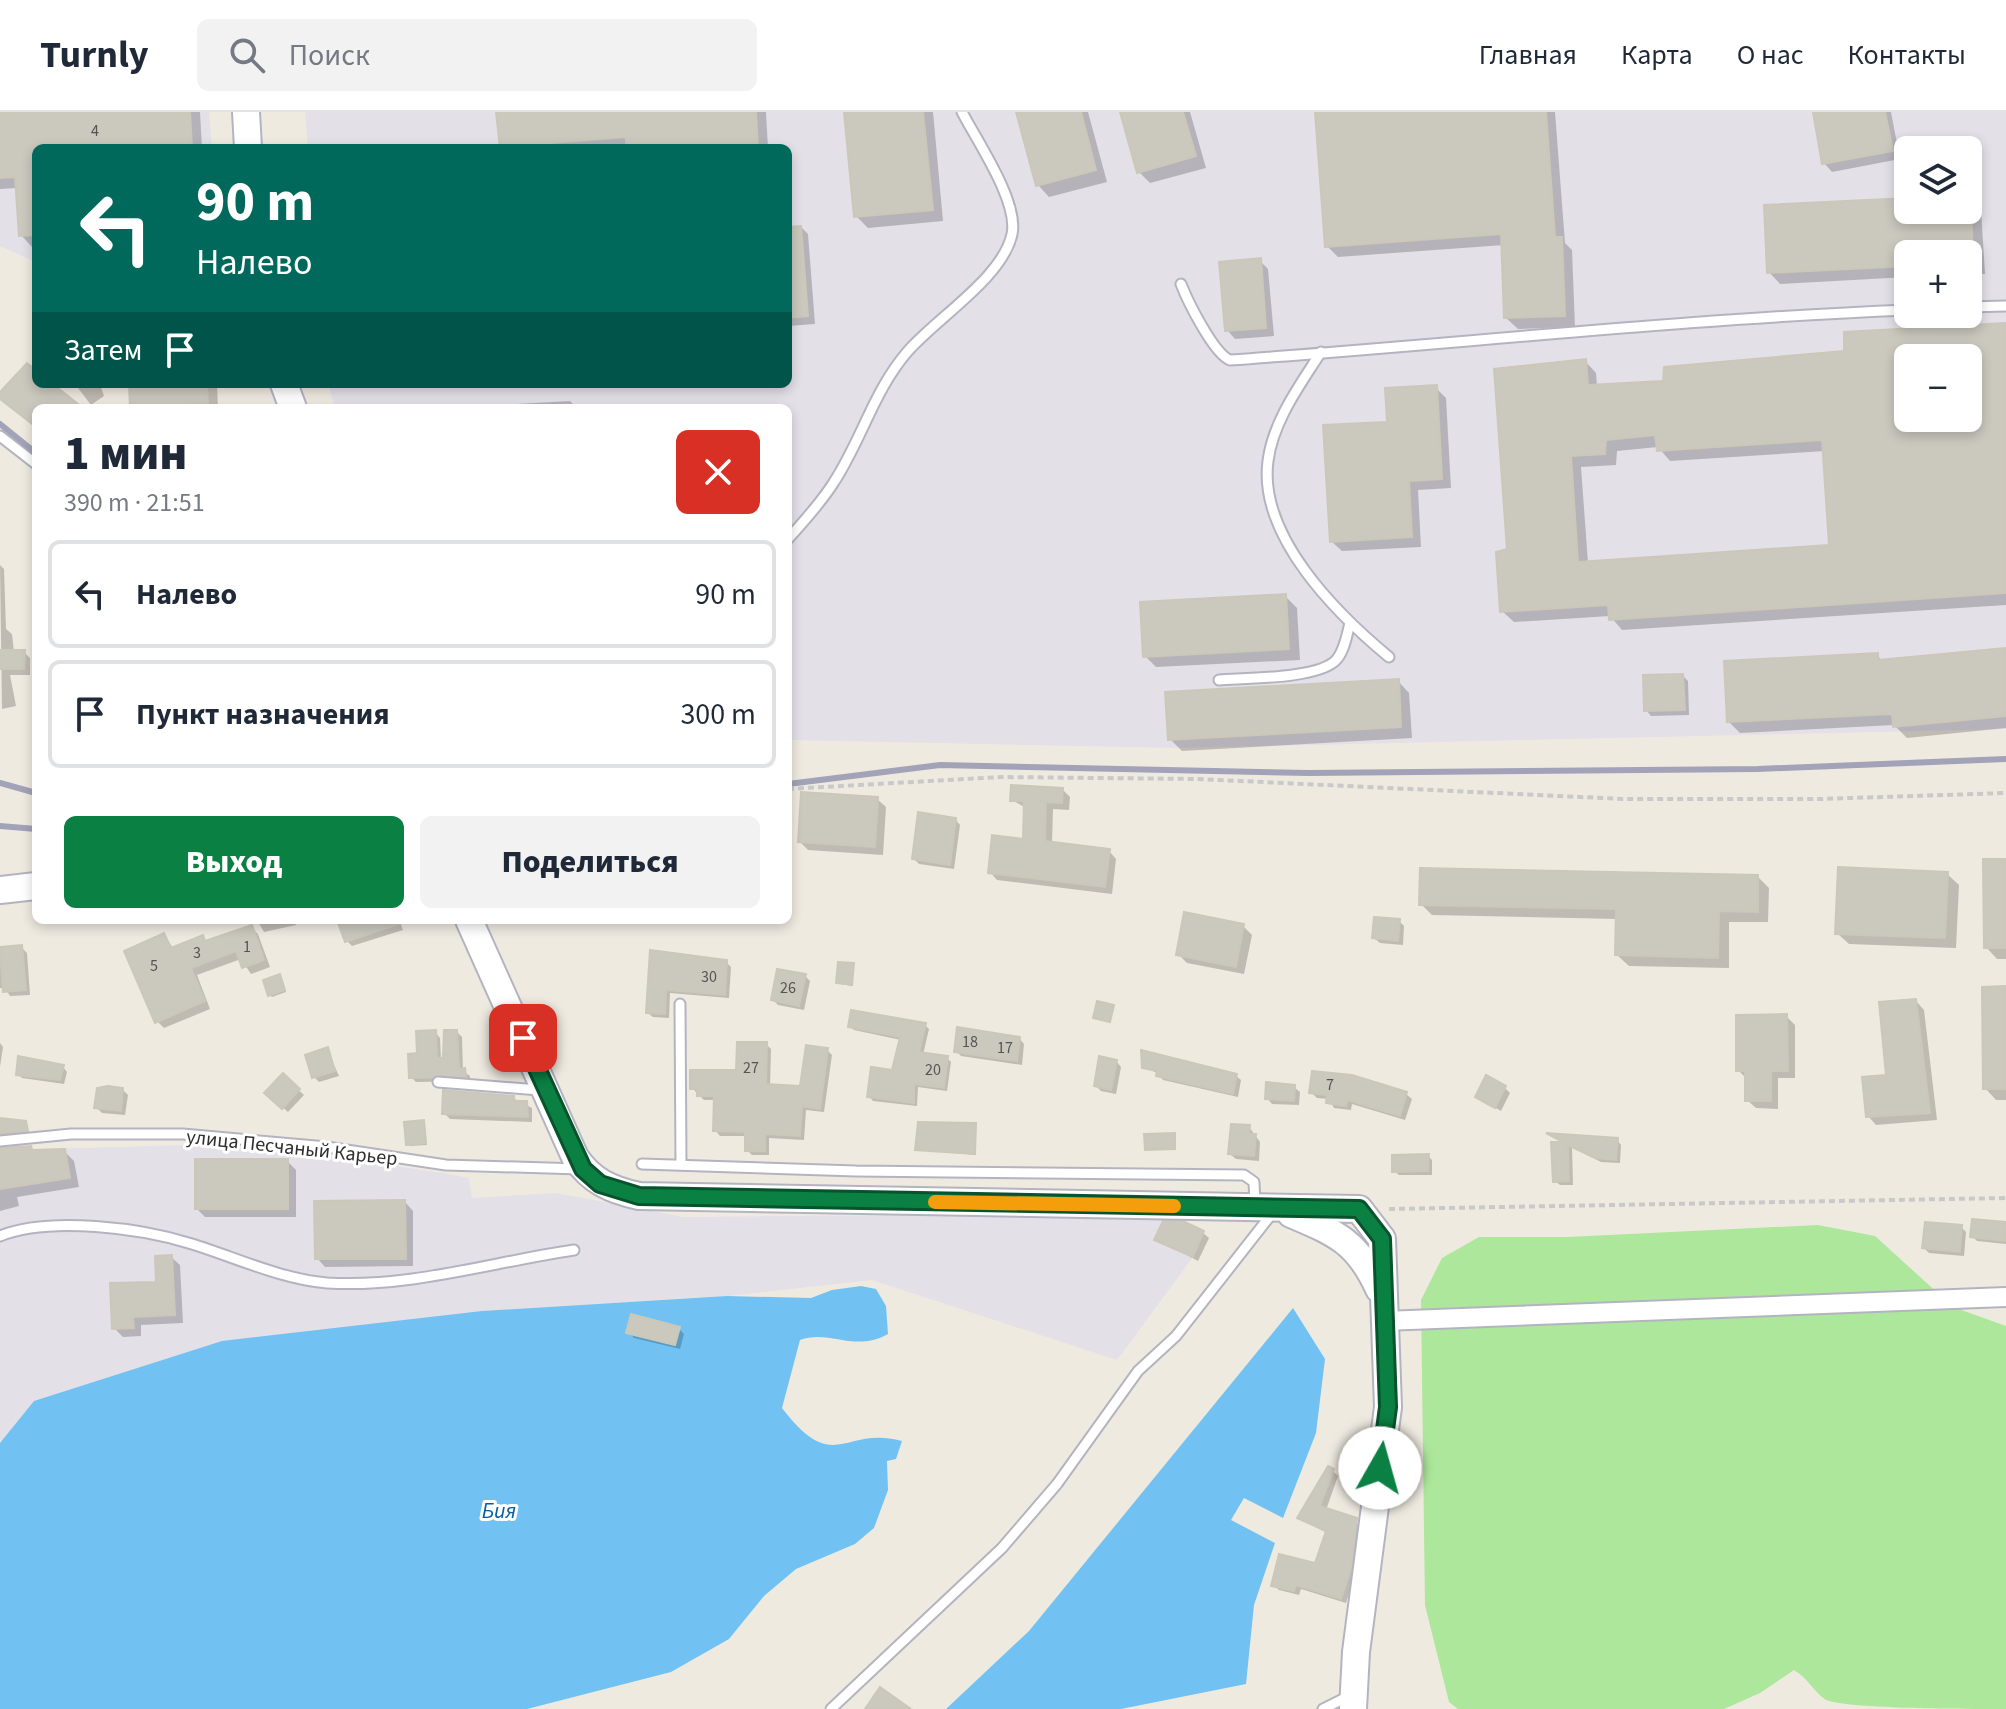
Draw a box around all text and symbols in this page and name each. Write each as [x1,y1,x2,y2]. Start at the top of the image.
search box [197,19,757,91]
text: Turnly [40,28,149,82]
icon: search [225,33,269,77]
text: Поиск [289,34,370,77]
text: Главная [1479,35,1577,75]
text: Карта [1621,35,1693,75]
text: О нас [1737,35,1804,75]
text: Контакты [1848,35,1966,75]
house number: 4 [91,120,99,142]
map controls [1894,136,1982,432]
button: layers [1894,136,1982,224]
text: 90 m [196,163,314,242]
icon: left [64,176,168,280]
text: Налево [196,237,312,288]
button: + [1894,240,1982,328]
icon: arrive [158,328,202,372]
text: Затем [64,329,142,372]
button: − [1894,344,1982,432]
text: 1 мин [64,420,187,488]
button: close [676,430,760,514]
text: 390 m · 21:51 [64,484,205,521]
icon: left [68,572,112,616]
text: Налево [136,573,237,616]
text: 90 m [695,573,756,616]
icon: arrive [68,692,112,736]
text: Пункт назначения [136,693,390,736]
text: 300 m [680,693,756,736]
button: Выход [64,816,404,908]
button: Поделиться [420,816,760,908]
house number: 1 [243,936,251,958]
house number: 3 [193,942,201,964]
house number: 5 [150,955,158,977]
house number: 30 [701,966,717,988]
house number: 26 [780,977,796,999]
pin [489,1004,557,1072]
icon: arrive [501,1016,545,1060]
house number: 18 [962,1031,978,1053]
house number: 17 [997,1037,1013,1059]
house number: 27 [743,1057,759,1079]
house number: 20 [925,1059,941,1081]
house number: 7 [1326,1074,1334,1096]
street label: улица Песчаный Карьер [185,1123,399,1173]
position arrow [1338,1426,1422,1510]
water label: Бия [482,1495,516,1527]

